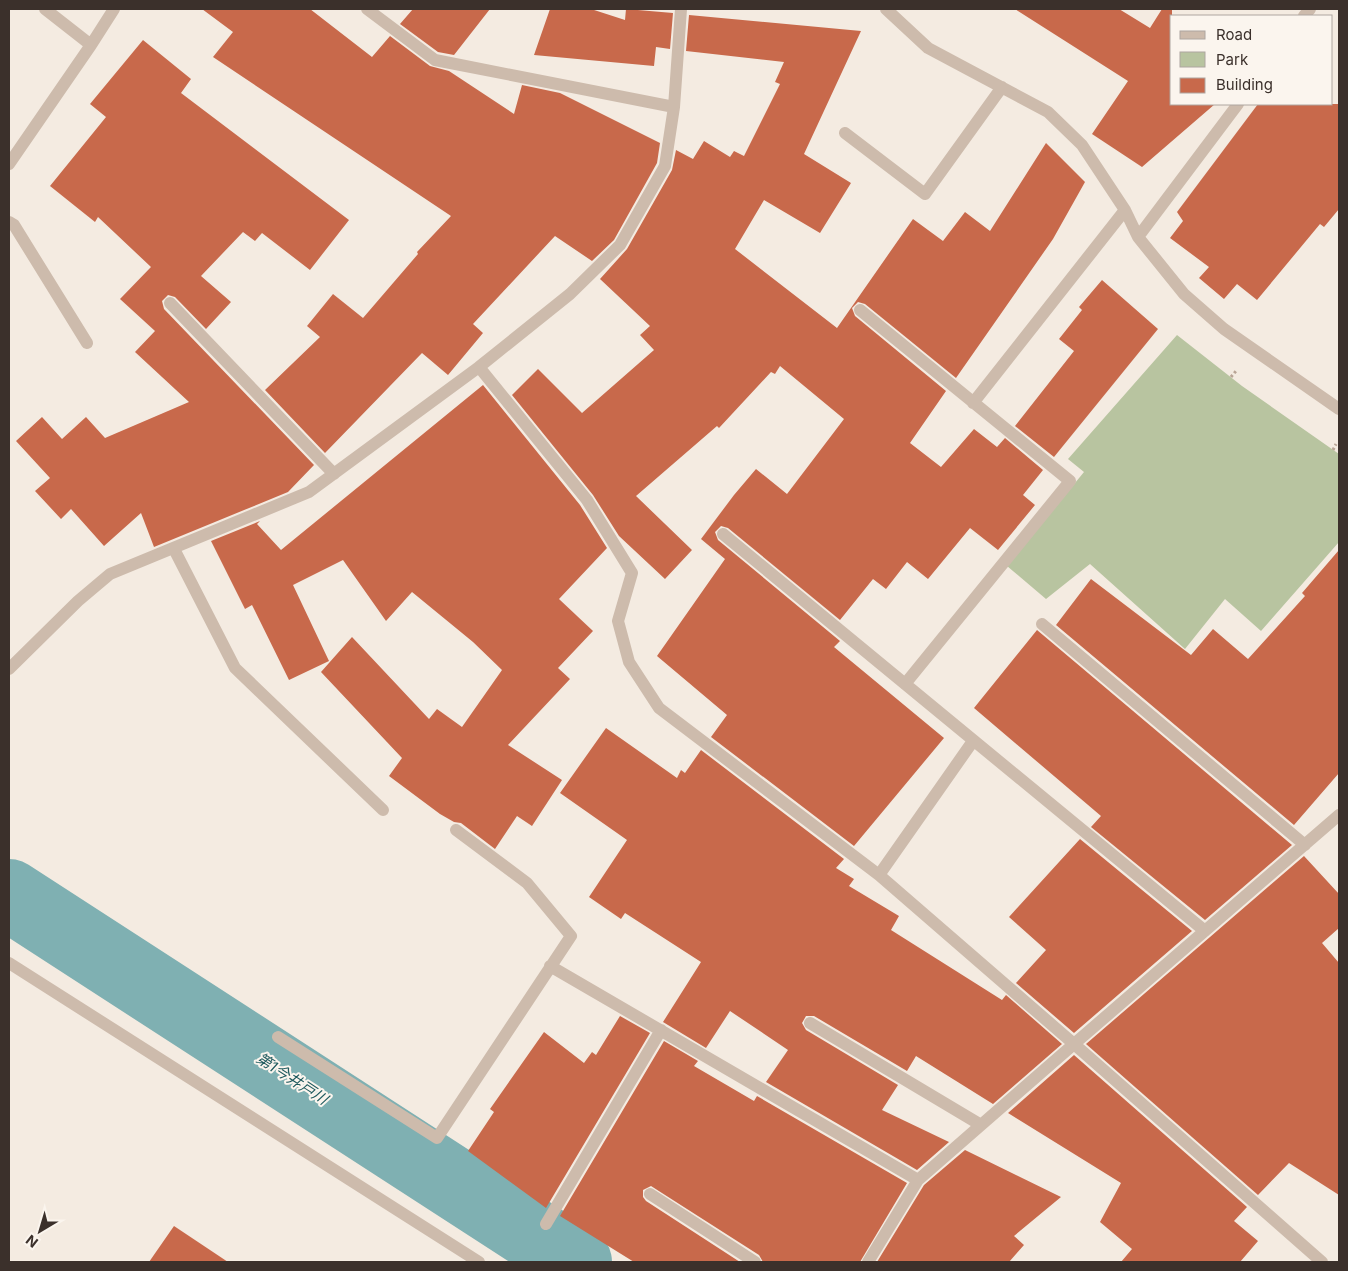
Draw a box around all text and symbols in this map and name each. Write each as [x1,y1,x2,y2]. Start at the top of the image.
legend [1170,15,1333,105]
text: Road [1216,25,1252,44]
text: Park [1216,50,1249,69]
text: Building [1216,75,1273,94]
water label: 第1今井戸川 [253,1049,333,1110]
north arrow [15,1206,65,1256]
text: N [22,1232,41,1252]

